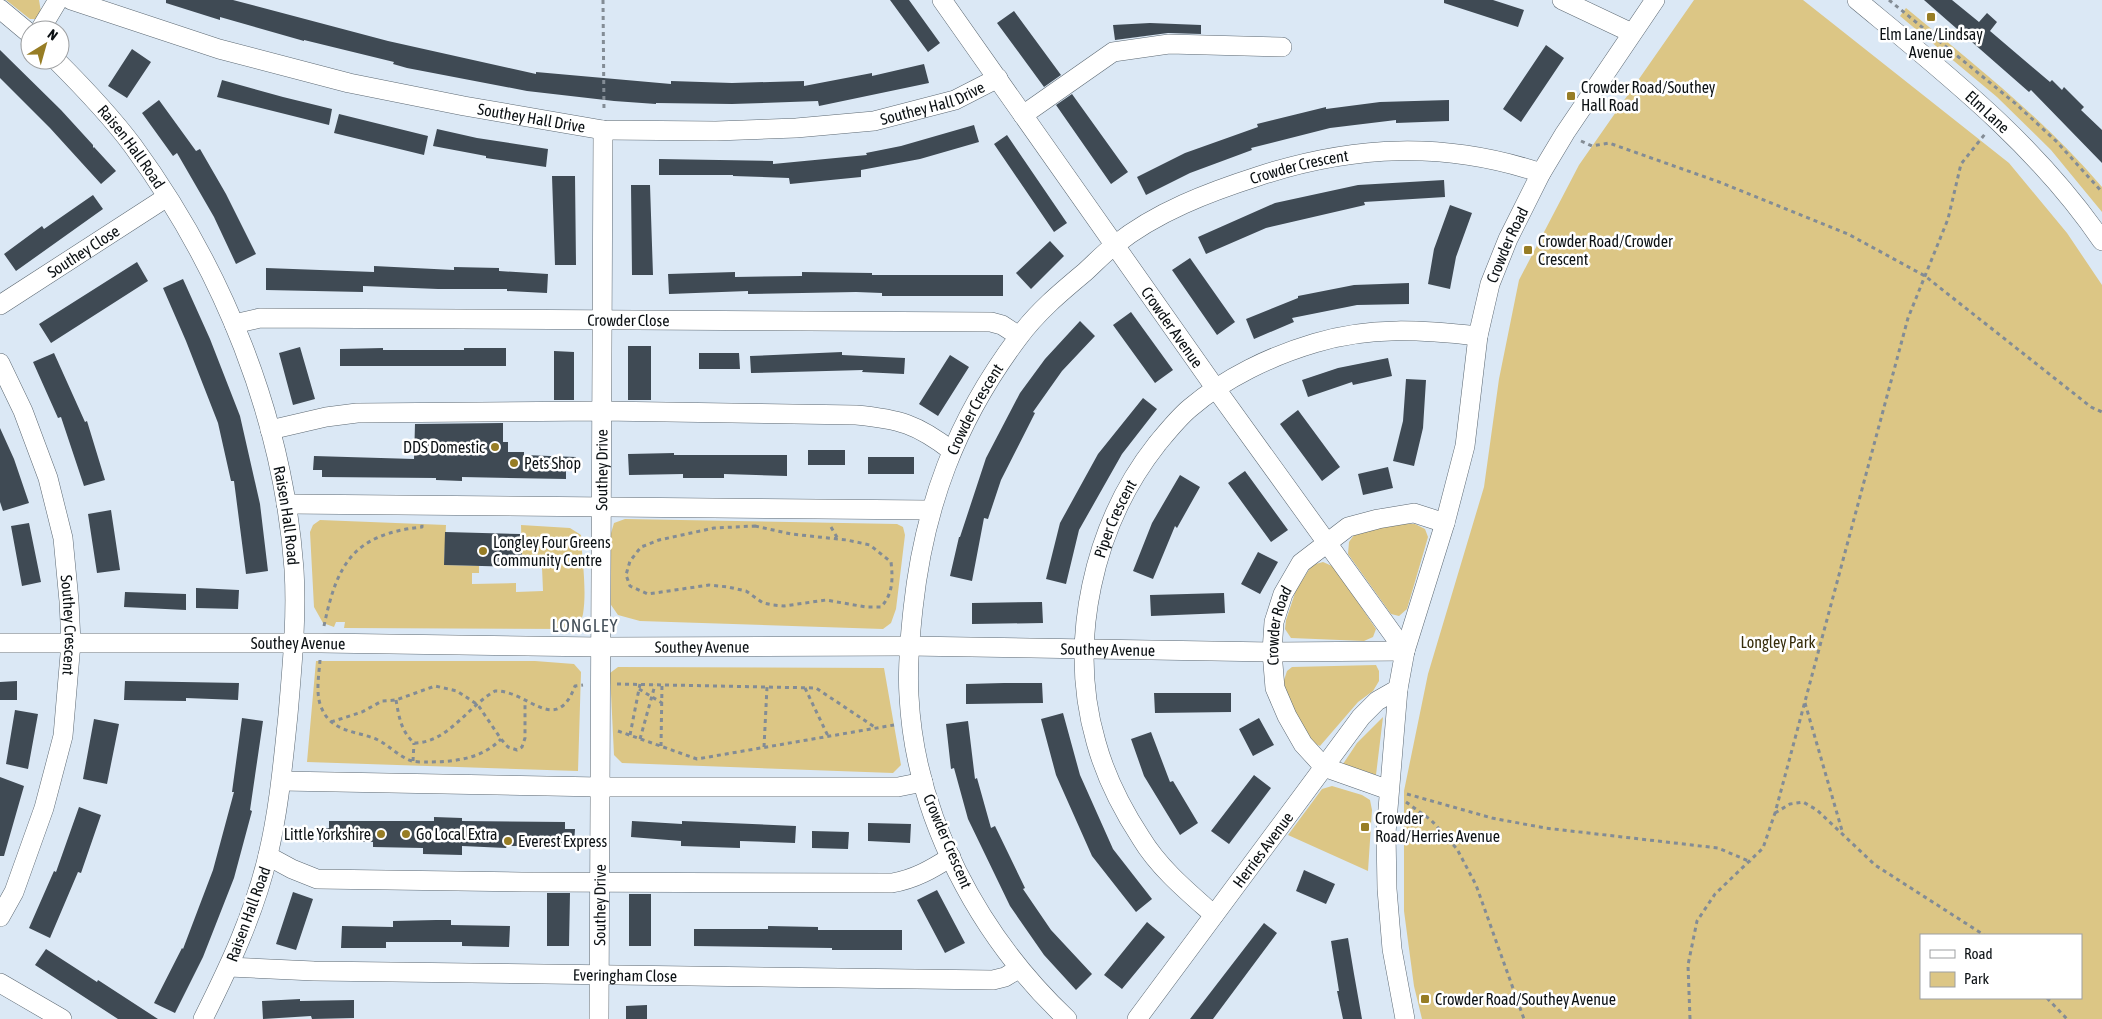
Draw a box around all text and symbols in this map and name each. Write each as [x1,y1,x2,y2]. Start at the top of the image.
marker: Elm Lane/Lindsay Avenue [1925,11,1937,23]
north arrow [20,20,70,70]
place label: Elm Lane/Lindsay Avenue [1879,25,1983,61]
text: N [45,26,61,43]
street label: Southey Hall Drive [878,78,987,128]
place label: Crowder Road/Southey Hall Road [1581,78,1716,114]
street label: Elm Lane [1962,87,2013,137]
marker: Crowder Road/Southey Hall Road [1565,90,1577,102]
street label: Southey Hall Drive [476,100,587,136]
street label: Raisen Hall Road [94,101,169,192]
street label: Crowder Crescent [1247,146,1350,187]
street label: Crowder Road [1482,204,1532,285]
street label: Southey Close [44,221,122,281]
place label: Crowder Road/Crowder Crescent [1538,232,1673,268]
marker: Crowder Road/Crowder Crescent [1522,244,1534,256]
street label: Crowder Avenue [1138,283,1207,371]
street label: Crowder Close [587,311,669,329]
street label: Crowder Crescent [943,360,1007,457]
street label: Southey Drive [592,429,612,511]
place label: DDS Domestic [403,438,485,456]
marker: DDS Domestic [489,441,501,453]
place label: Pets Shop [524,454,581,473]
marker: Pets Shop [508,457,520,469]
street label: Raisen Hall Road [270,464,303,566]
street label: Piper Crescent [1090,476,1140,560]
place label: Longley Four Greens Community Centre [493,533,611,570]
marker: Longley Four Greens Community Centre [477,545,489,557]
street label: Southey Crescent [58,574,80,676]
street label: Crowder Road [1263,582,1295,666]
district label: LONGLEY [552,615,618,636]
park label: Longley Park [1740,633,1816,652]
street label: Southey Avenue [251,634,345,653]
street label: Southey Avenue [655,638,749,657]
street label: Southey Avenue [1061,640,1155,659]
street label: Crowder Crescent [920,791,976,891]
street label: Herries Avenue [1229,808,1296,891]
place label: Crowder Road/Herries Avenue [1375,809,1500,845]
marker: Crowder Road/Herries Avenue [1359,821,1371,833]
place label: Little Yorkshire [284,825,371,843]
place label: Go Local Extra [416,825,497,843]
marker: Little Yorkshire [375,828,387,840]
marker: Go Local Extra [400,828,412,840]
place label: Everest Express [518,832,607,851]
marker: Everest Express [502,835,514,847]
street label: Raisen Hall Road [222,864,274,964]
street label: Southey Drive [590,864,610,946]
legend [1920,934,2082,999]
text: Road [1964,945,1993,962]
street label: Everingham Close [573,965,677,985]
text: Park [1964,970,1989,987]
place label: Crowder Road/Southey Avenue [1435,990,1616,1009]
marker: Crowder Road/Southey Avenue [1419,993,1431,1005]

